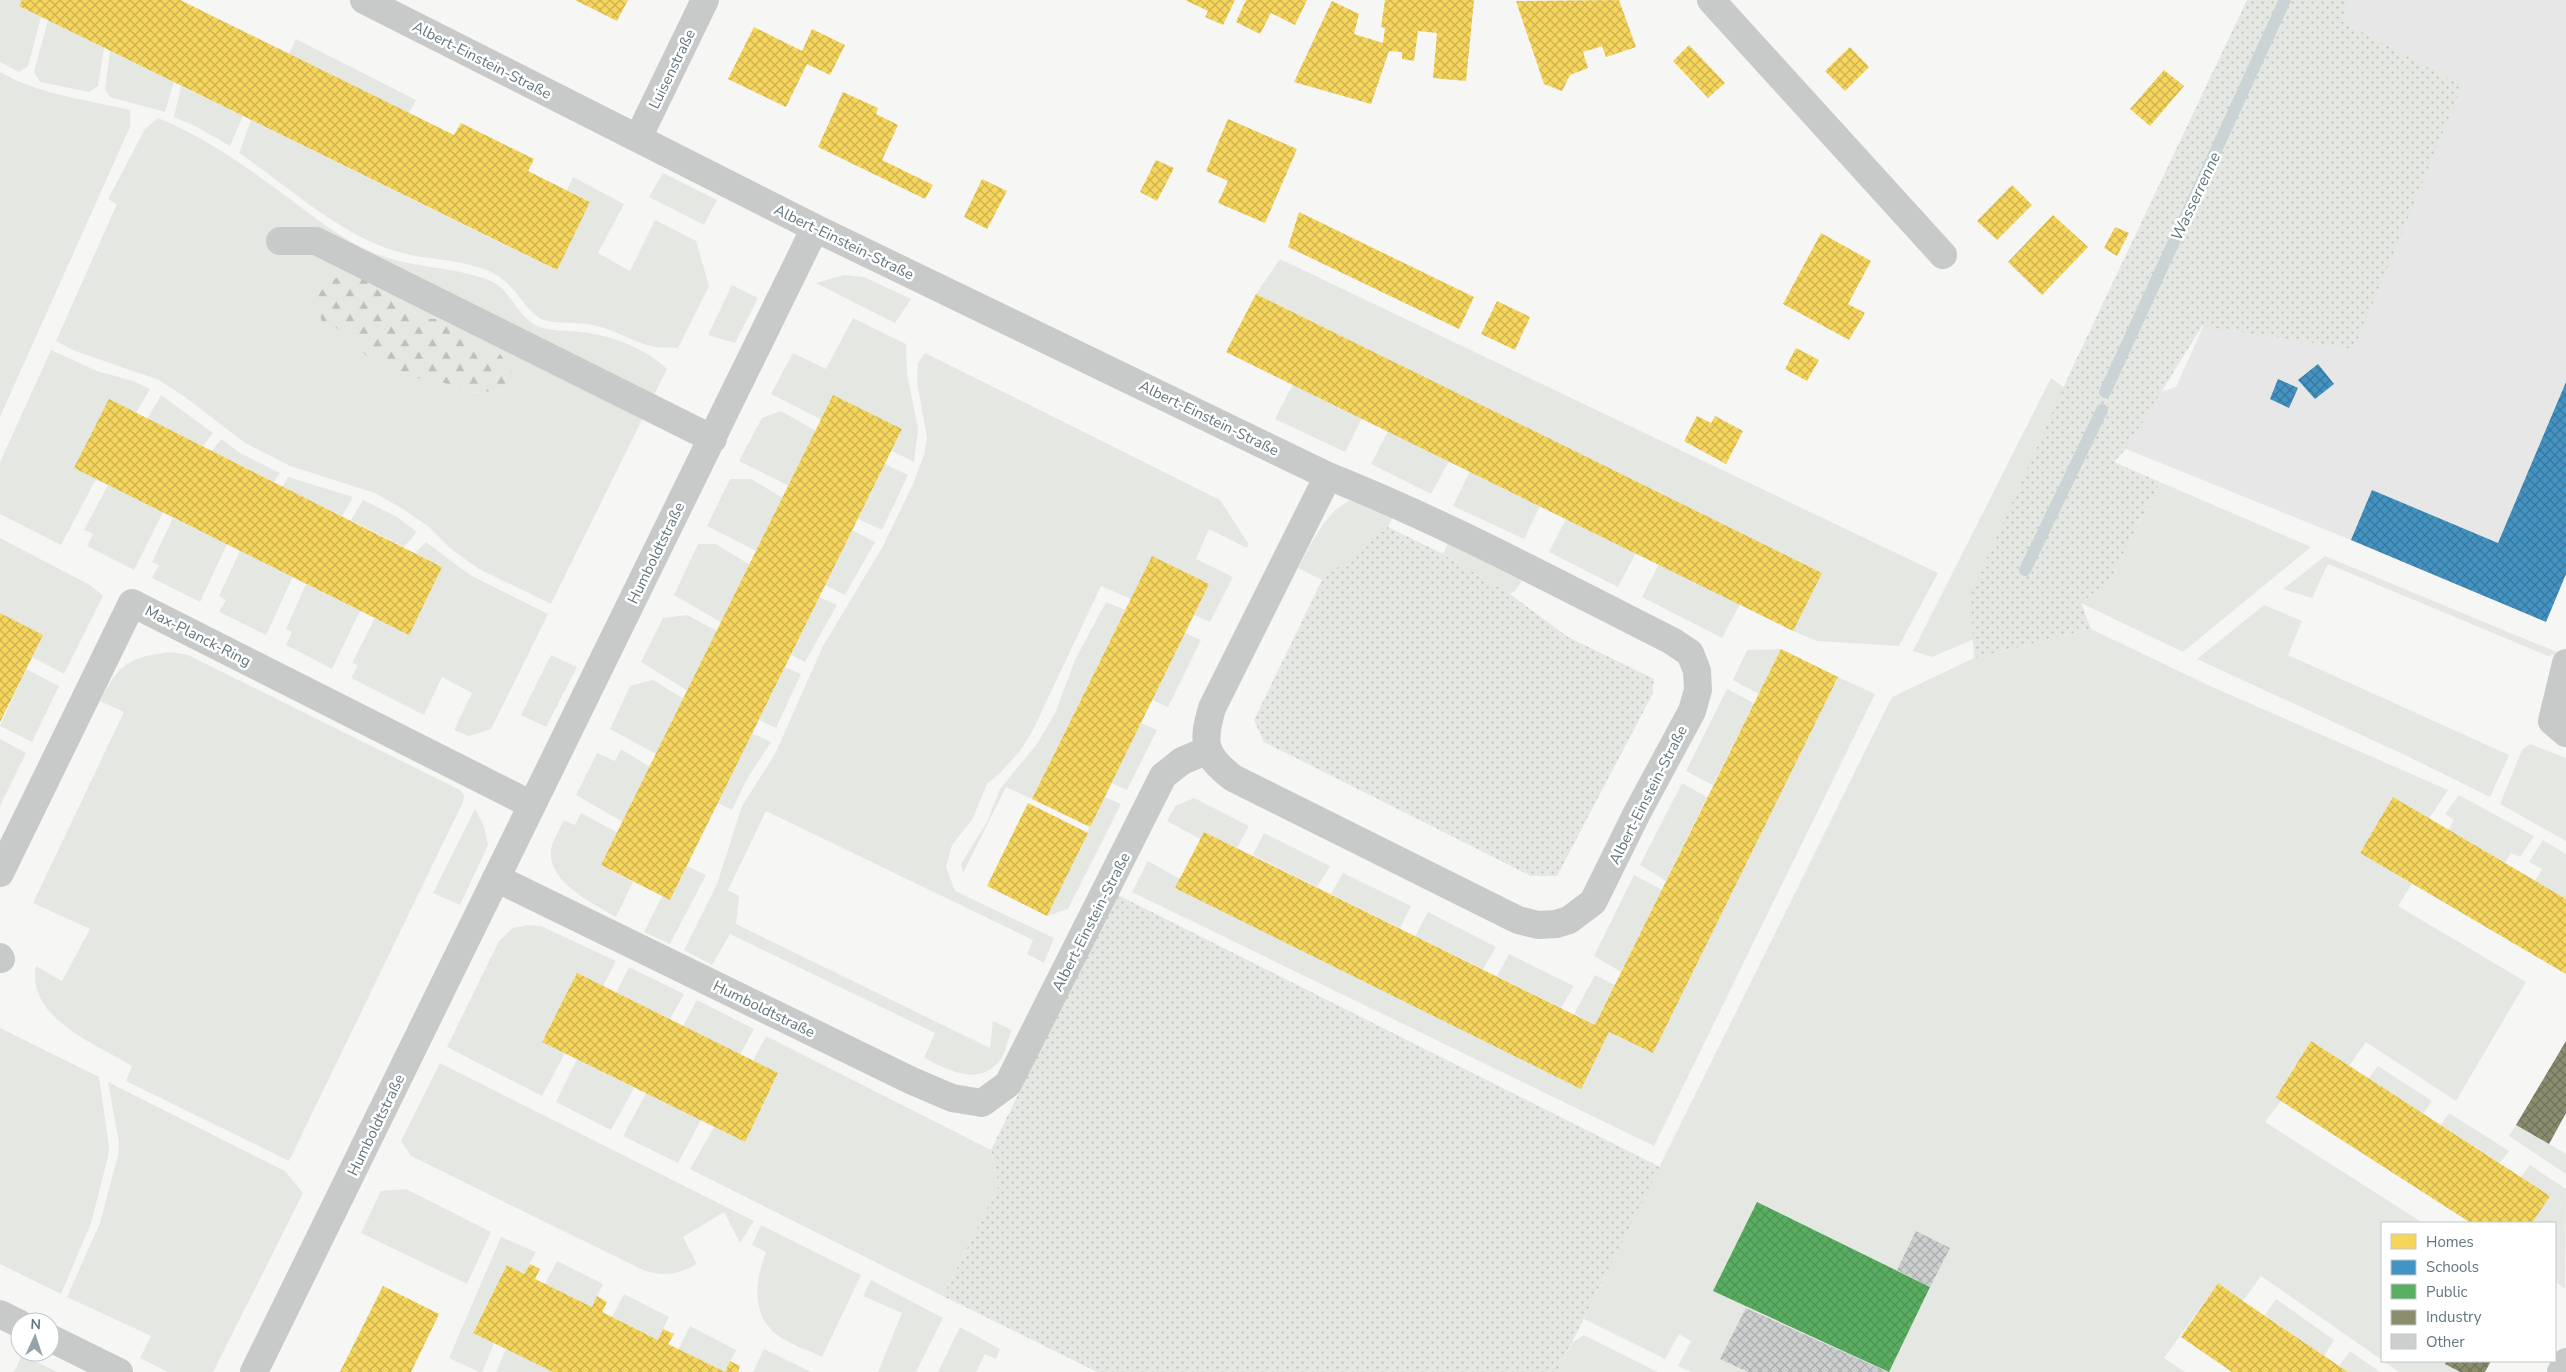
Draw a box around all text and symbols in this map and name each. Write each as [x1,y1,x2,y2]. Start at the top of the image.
street label: Albert-Einstein-Straße [409,16,555,104]
street label: Luisenstraße [644,26,700,112]
water label: Wasserrenne [2166,148,2226,244]
street label: Albert-Einstein-Straße [771,199,917,285]
street label: Albert-Einstein-Straße [1136,375,1282,461]
street label: Humboldtstraße [623,499,689,607]
street label: Max-Planck-Ring [142,601,254,671]
street label: Albert-Einstein-Straße [1604,722,1692,868]
street label: Albert-Einstein-Straße [1047,849,1135,995]
street label: Humboldtstraße [710,976,818,1042]
street label: Humboldtstraße [343,1071,409,1179]
legend [2381,1222,2556,1362]
text: Homes [2426,1232,2474,1252]
text: Schools [2426,1257,2479,1277]
text: Public [2426,1282,2467,1302]
text: Industry [2426,1307,2482,1327]
north arrow [10,1312,60,1362]
text: N [30,1315,41,1334]
text: Other [2426,1332,2465,1352]

